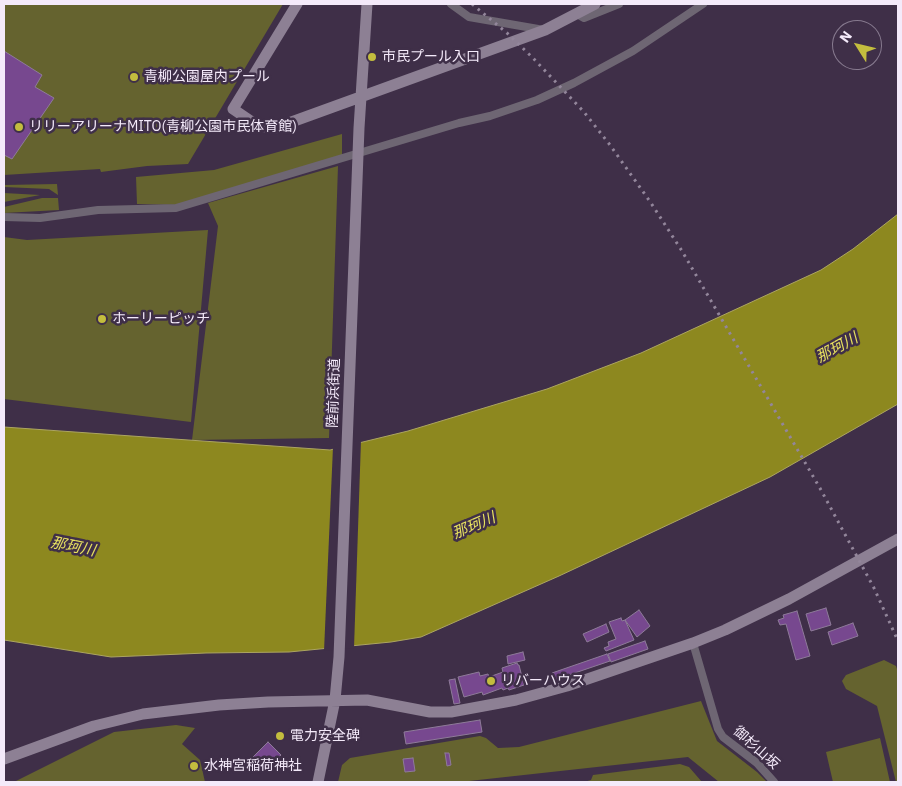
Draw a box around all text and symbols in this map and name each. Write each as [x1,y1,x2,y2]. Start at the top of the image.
north arrow [832,20,882,70]
text: N [835,27,856,46]
place label: 市民プール入口 [382,49,480,65]
marker: 市民プール入口 [366,51,378,63]
place label: 青柳公園屋内プール [144,69,270,85]
marker: 青柳公園屋内プール [128,71,140,83]
place label: リリーアリーナMITO(青柳公園市民体育館) [29,119,297,135]
marker: リリーアリーナMITO(青柳公園市民体育館) [13,121,25,133]
place label: ホーリーピッチ [112,311,210,327]
marker: ホーリーピッチ [96,313,108,325]
water label: 那珂川 [813,329,861,367]
street label: 陸前浜街道 [324,358,344,428]
water label: 那珂川 [450,509,498,543]
water label: 那珂川 [49,534,97,560]
place label: リバーハウス [501,673,585,689]
marker: リバーハウス [485,675,497,687]
street label: 御杉山坂 [730,723,782,773]
place label: 電力安全碑 [290,728,360,744]
marker: 電力安全碑 [274,730,286,742]
place label: 水神宮稲荷神社 [204,758,302,774]
marker: 水神宮稲荷神社 [188,760,200,772]

